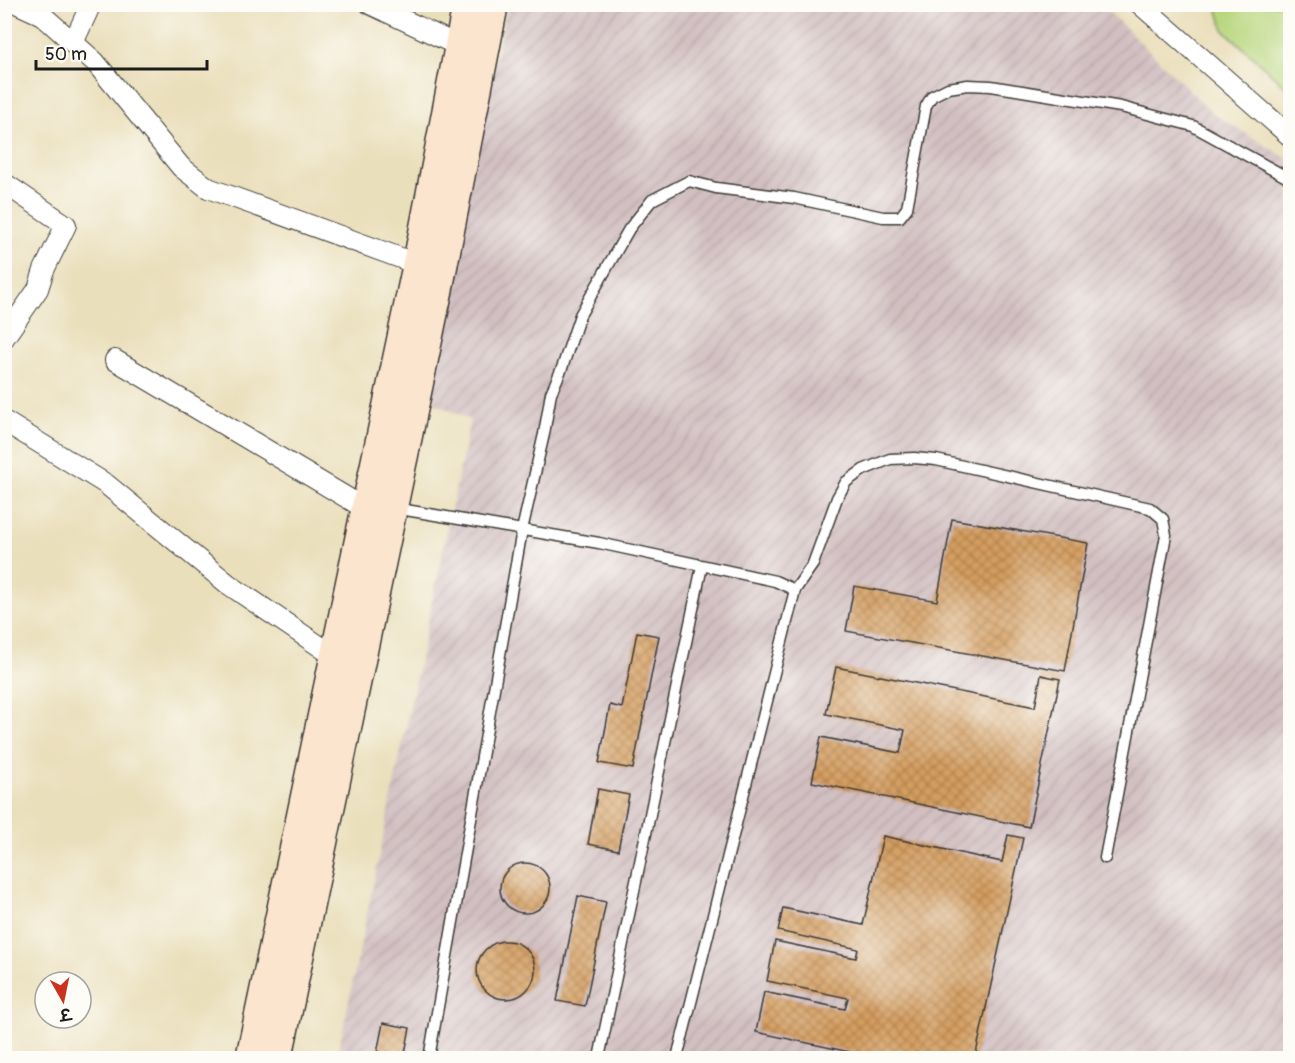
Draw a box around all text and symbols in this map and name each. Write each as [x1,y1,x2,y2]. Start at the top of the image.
scale bar [36,33,207,71]
text: 50 m [45,43,87,66]
north arrow [33,970,93,1030]
text: उ [57,1003,74,1025]

